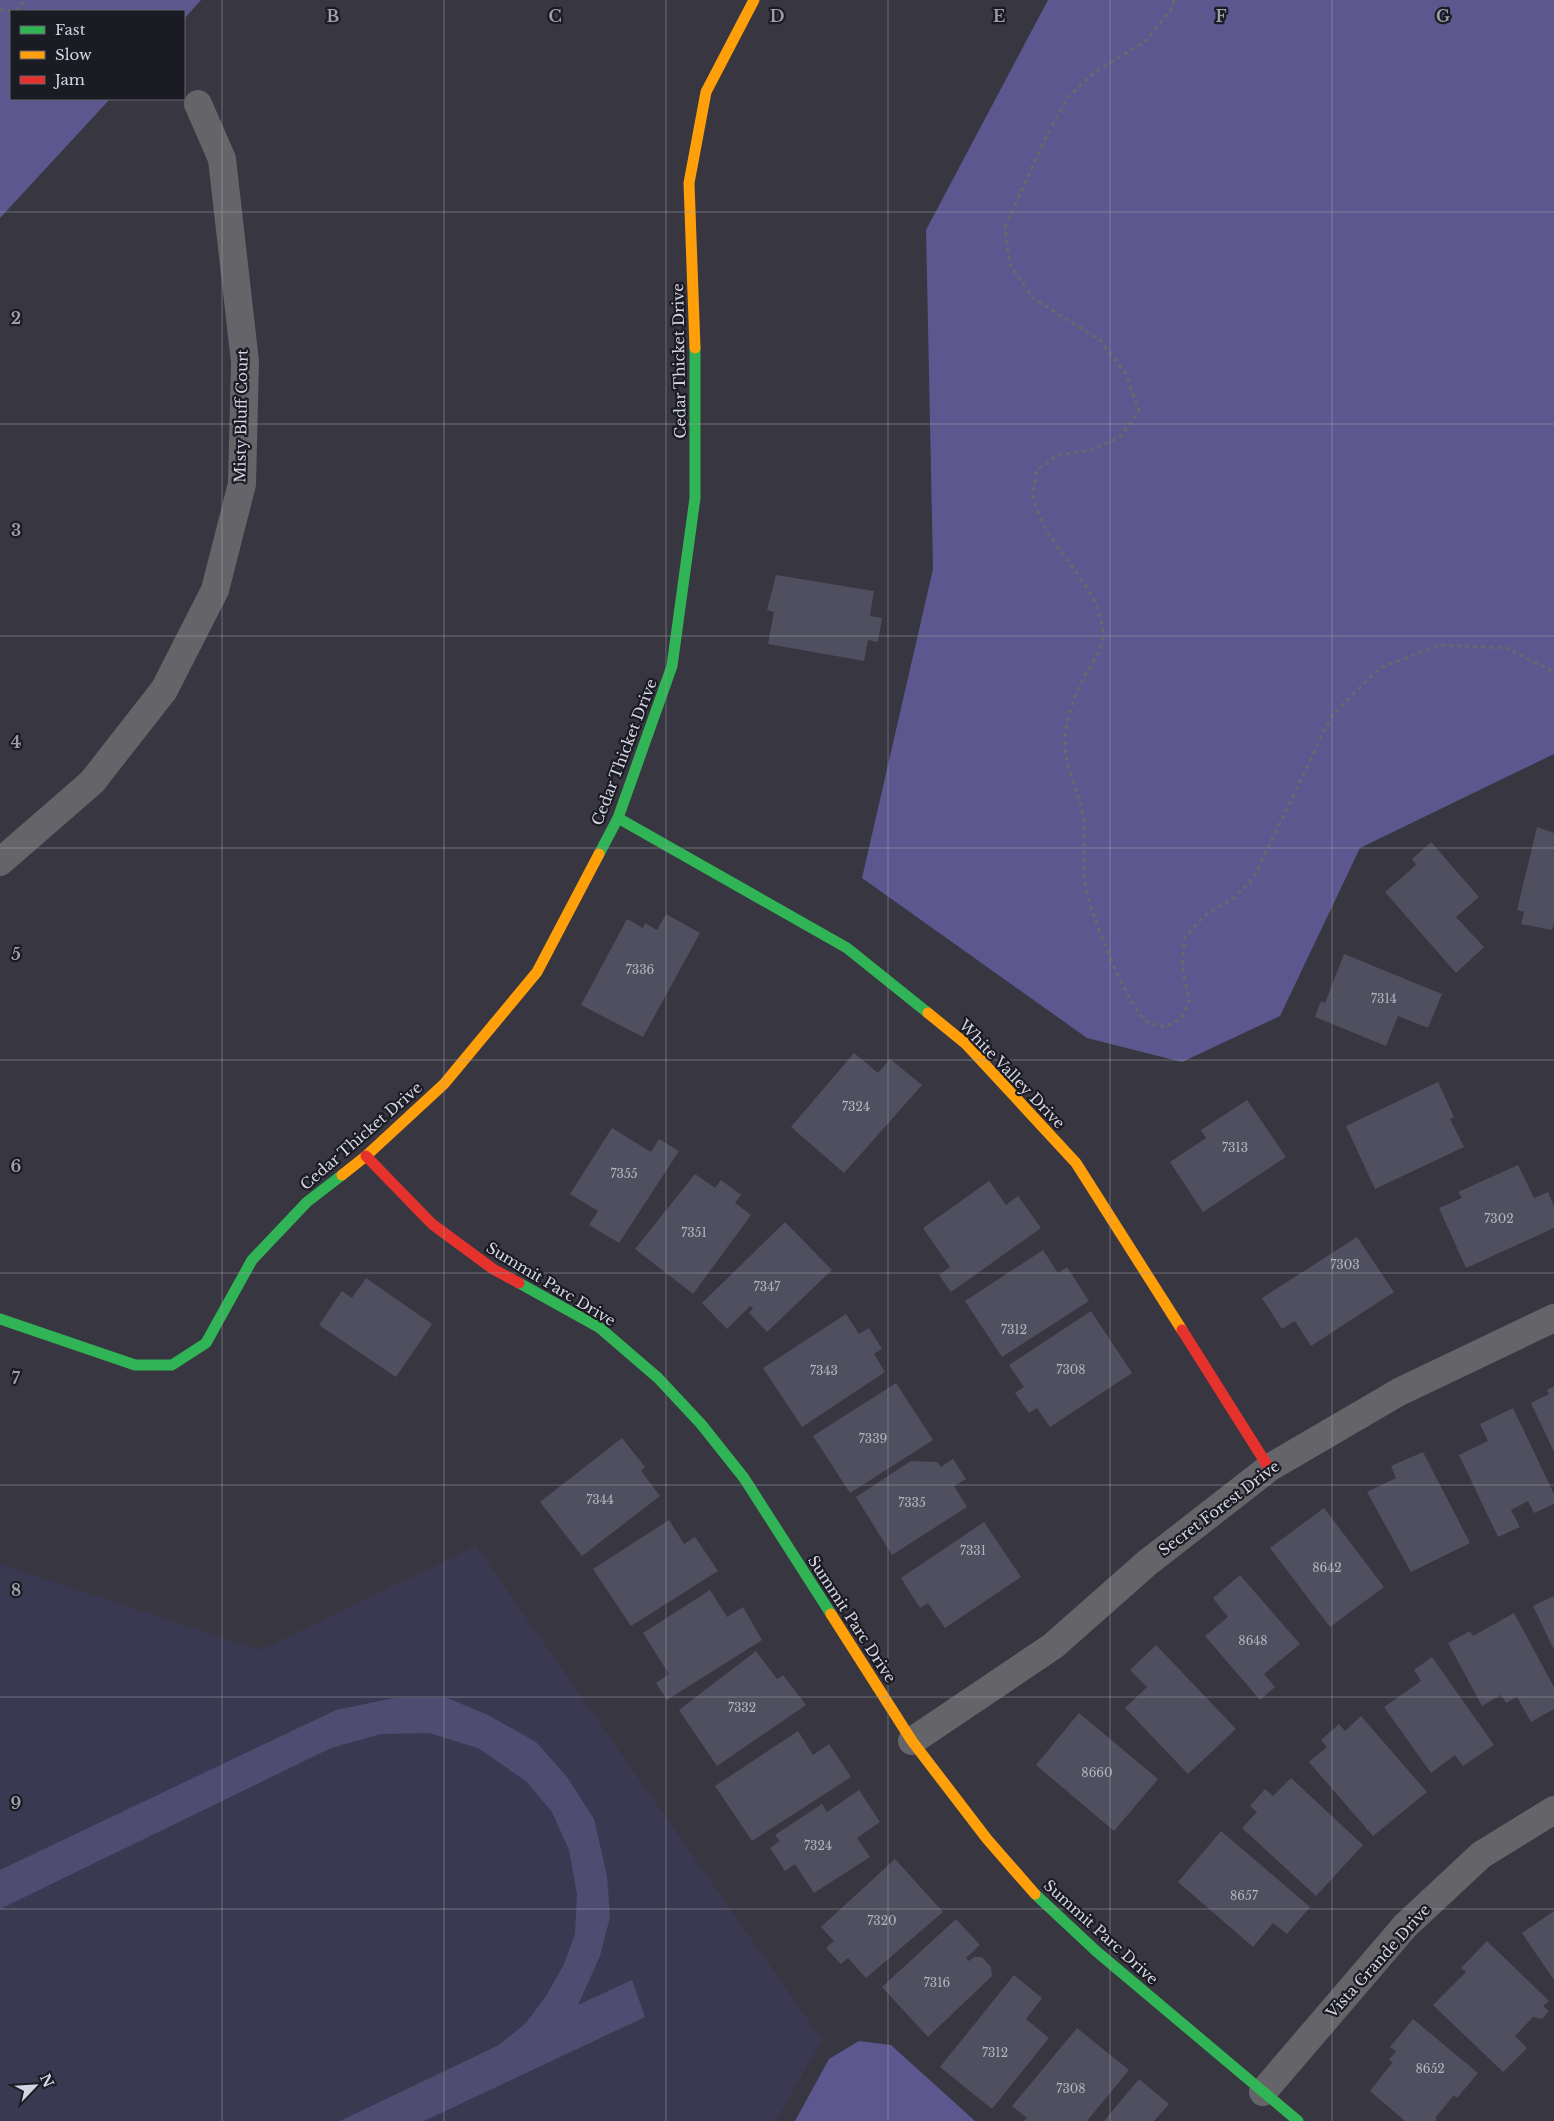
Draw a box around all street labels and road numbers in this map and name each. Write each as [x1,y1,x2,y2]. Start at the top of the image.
street label: Cedar Thicket Drive [668,283,690,439]
street label: Misty Bluff Court [230,349,252,483]
street label: Cedar Thicket Drive [587,676,661,828]
street label: White Valley Drive [954,1015,1069,1133]
street label: Cedar Thicket Drive [296,1078,426,1194]
street label: Summit Parc Drive [483,1238,619,1330]
street label: Secret Forest Drive [1155,1456,1283,1560]
street label: Summit Parc Drive [804,1552,900,1686]
street label: Summit Parc Drive [1040,1876,1162,1988]
street label: Vista Grande Drive [1321,1900,1434,2023]

